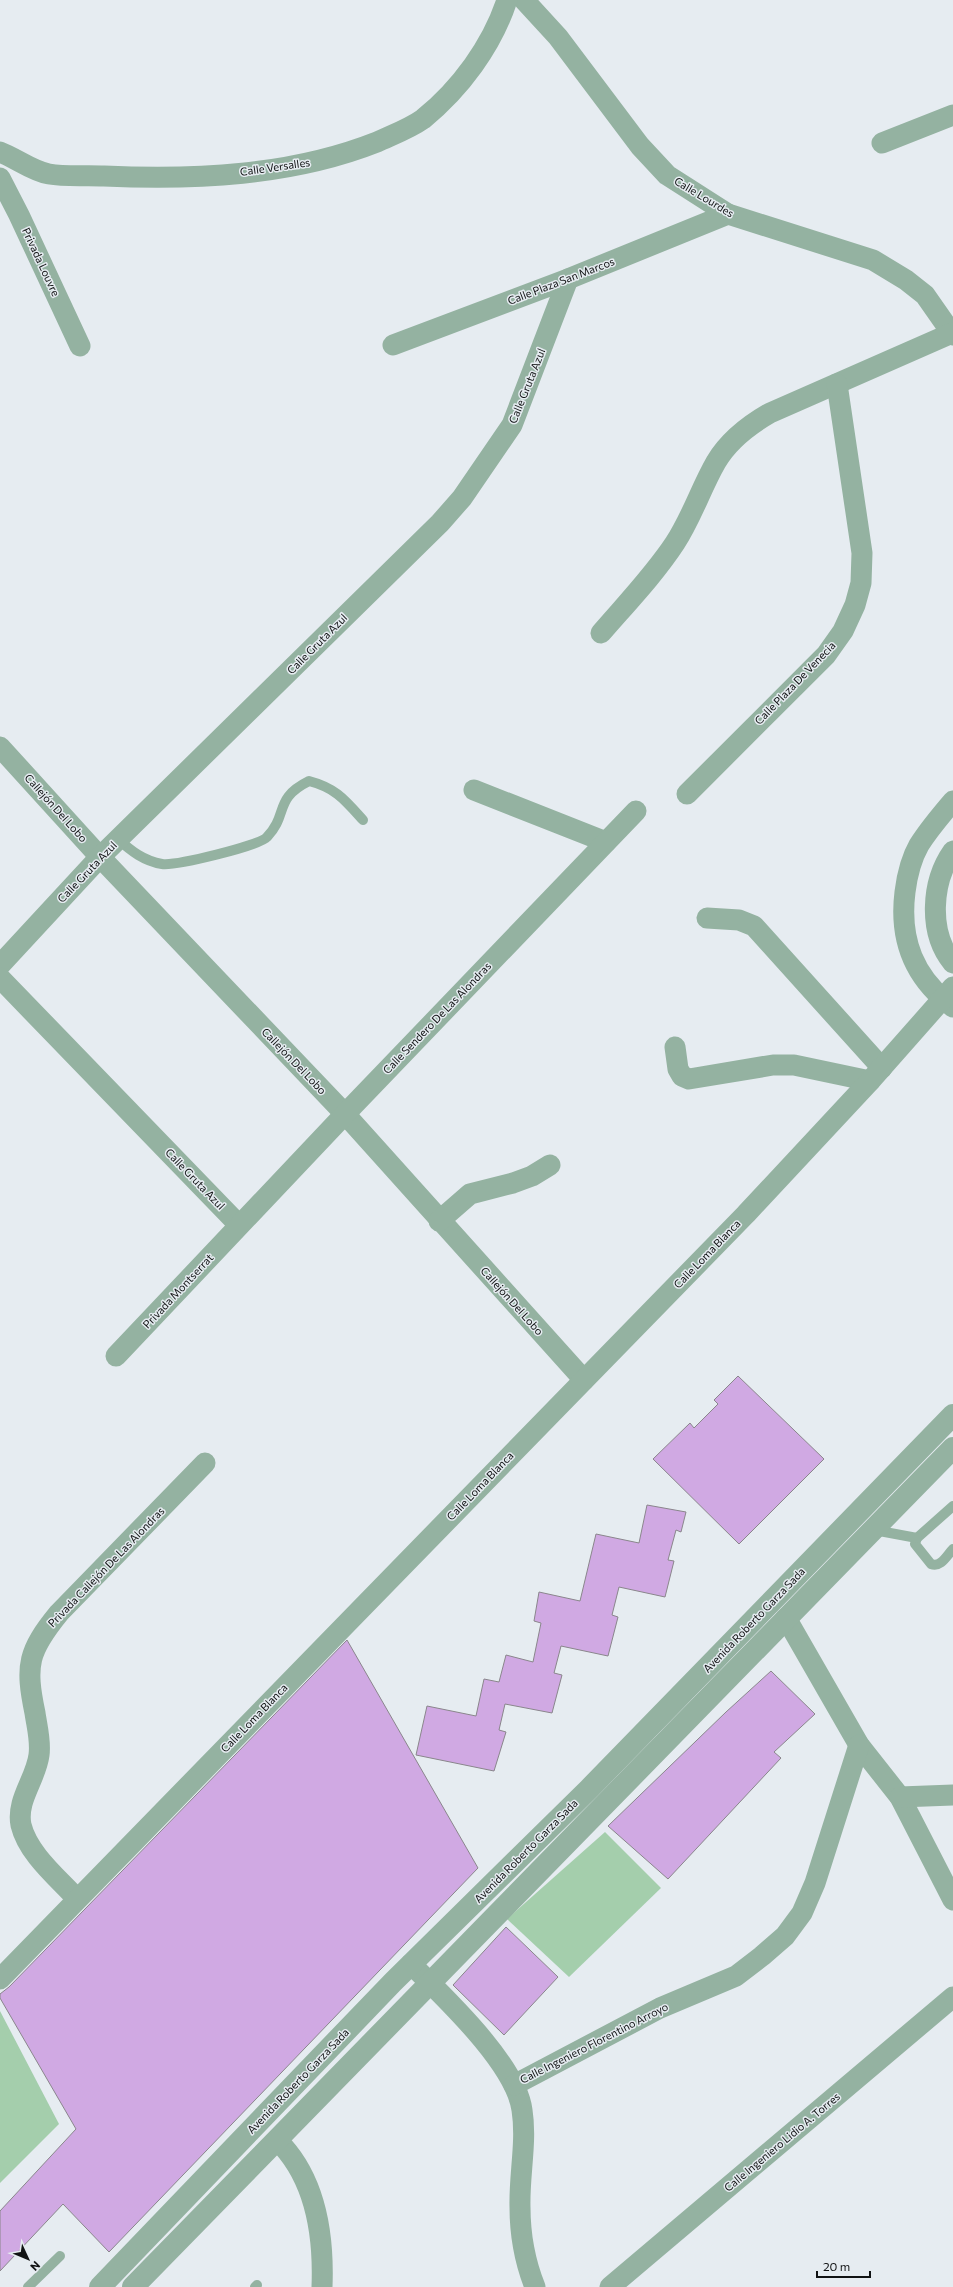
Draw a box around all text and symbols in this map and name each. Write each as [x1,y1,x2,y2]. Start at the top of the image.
street label: Calle Versalles [239,155,311,178]
street label: Calle Lourdes [672,174,736,219]
street label: Privada Louvre [20,225,63,298]
street label: Calle Plaza San Marcos [506,254,616,307]
street label: Calle Gruta Azul [506,346,548,425]
street label: Calle Gruta Azul [284,611,349,676]
street label: Calle Plaza De Venecia [752,638,838,727]
street label: Callejón Del Lobo [22,771,91,845]
street label: Calle Gruta Azul [54,838,119,905]
street label: Calle Sendero De Las Alondras [380,959,493,1076]
street label: Callejón Del Lobo [259,1025,330,1097]
street label: Calle Gruta Azul [163,1145,228,1212]
street label: Calle Loma Blanca [671,1217,743,1291]
street label: Privada Montserrat [140,1250,216,1331]
street label: Callejón Del Lobo [478,1264,547,1338]
street label: Calle Loma Blanca [444,1449,516,1523]
street label: Privada Callejón De Las Alondras [45,1504,167,1629]
street label: Avenida Roberto Garza Sada [700,1564,807,1675]
street label: Calle Loma Blanca [218,1681,290,1755]
street label: Avenida Roberto Garza Sada [471,1796,580,1905]
street label: Calle Ingeniero Florentino Arroyo [518,1999,670,2086]
street label: Avenida Roberto Garza Sada [244,2025,351,2136]
street label: Calle Ingeniero Lidio A. Torres [721,2089,842,2194]
north arrow [8,2239,48,2279]
scale bar [817,2253,870,2279]
text: N [28,2259,43,2274]
text: 20 m [823,2259,850,2273]

